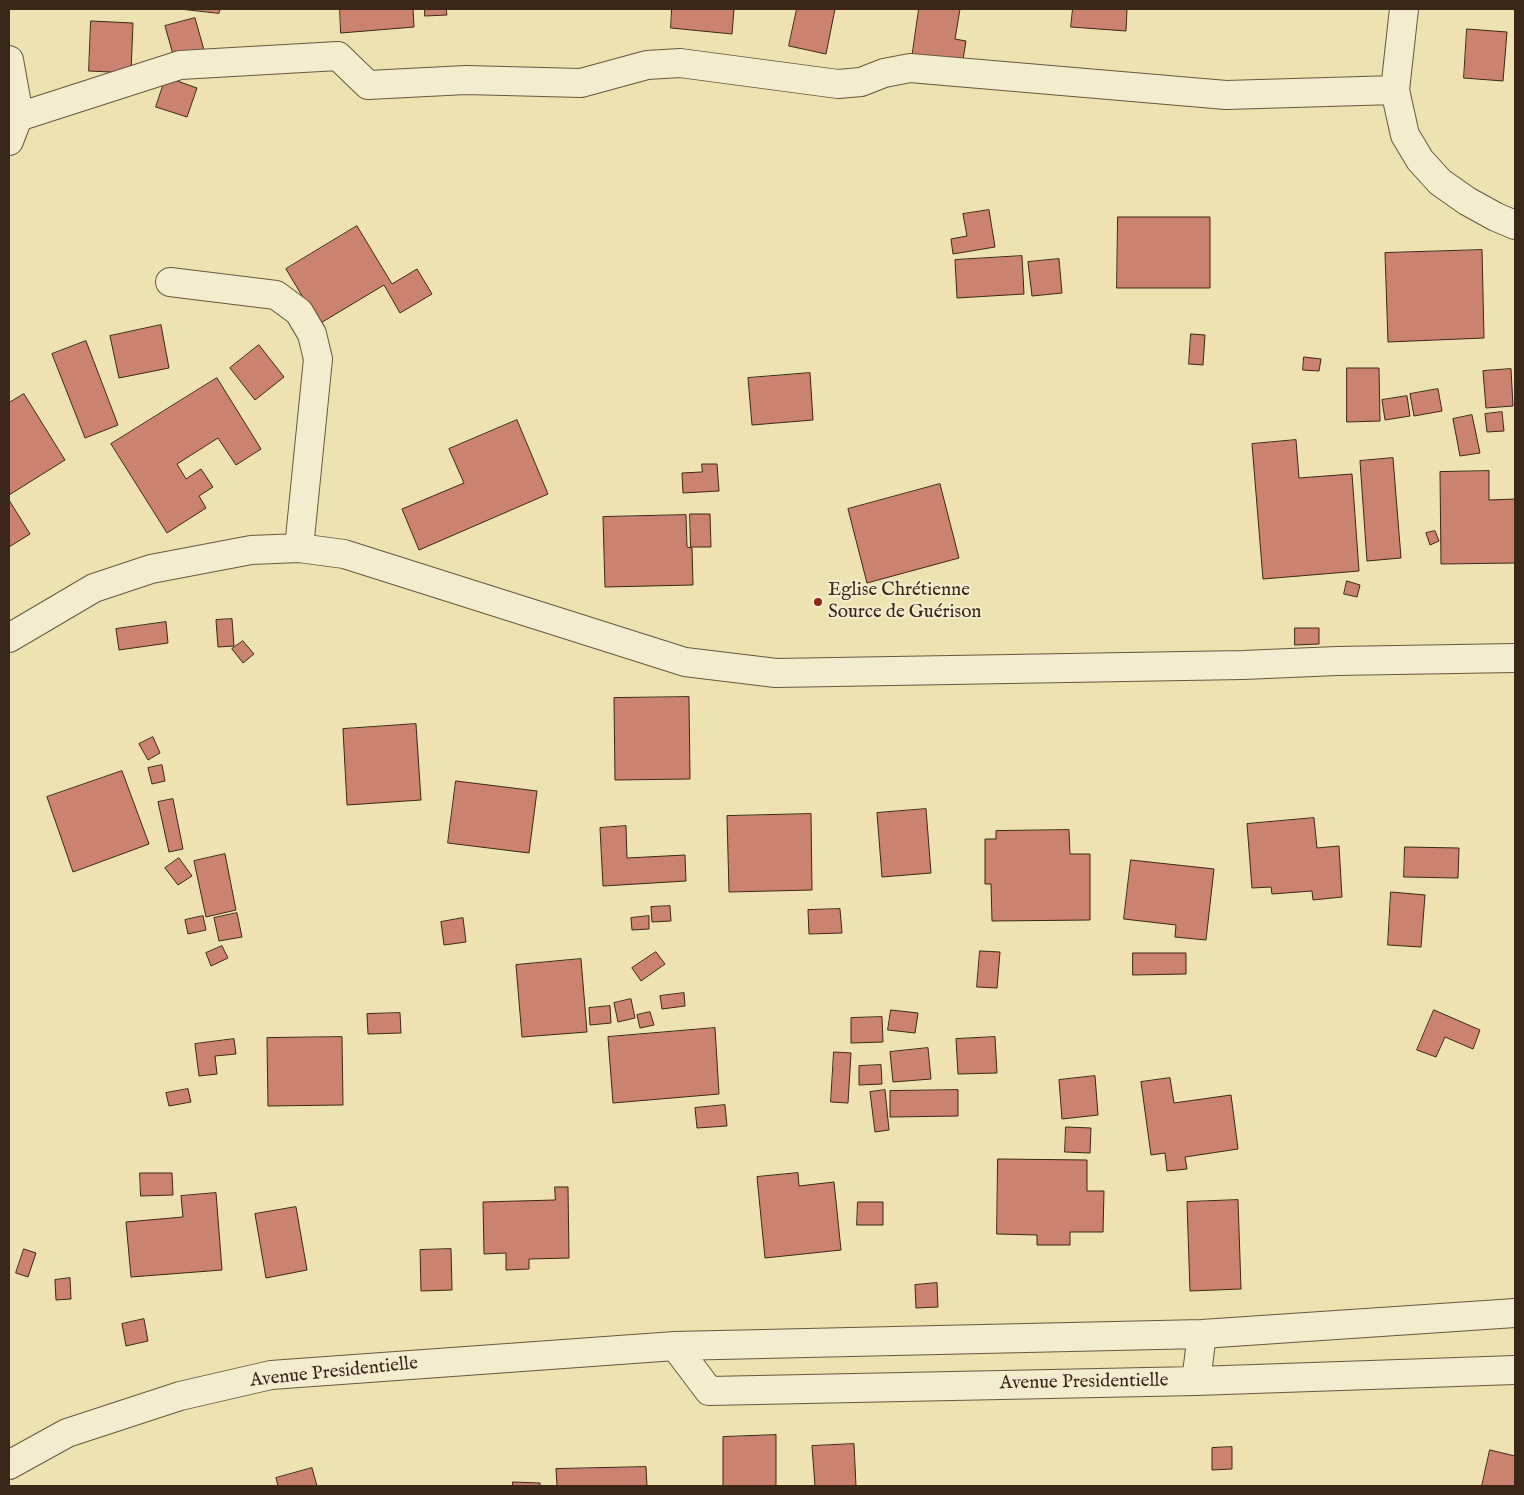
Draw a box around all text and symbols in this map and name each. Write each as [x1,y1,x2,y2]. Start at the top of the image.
place label: Eglise Chrétienne Source de Guérison [828,580,981,624]
marker: Eglise Chrétienne Source de Guérison [812,596,824,608]
street label: Avenue Presidentielle [249,1353,419,1393]
street label: Avenue Presidentielle [999,1370,1169,1396]

